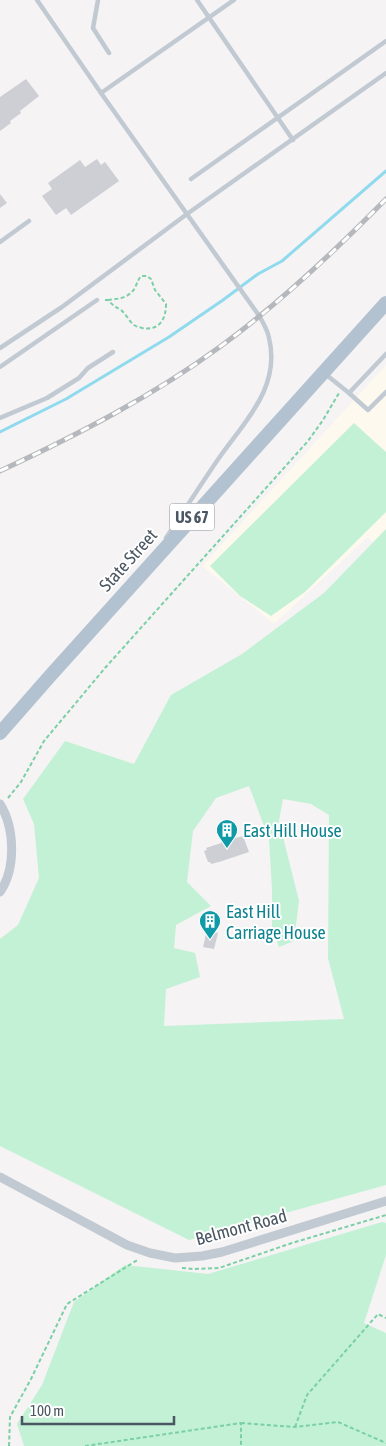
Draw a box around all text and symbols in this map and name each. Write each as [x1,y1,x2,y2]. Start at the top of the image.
road number: US 67 [170,504,214,530]
street label: State Street [95,525,161,595]
building icon: East Hill House [215,818,239,849]
place label: East Hill House [243,820,342,841]
place label: East Hill Carriage House [226,901,326,943]
building icon: East Hill Carriage House [198,909,222,940]
street label: Belmont Road [193,1205,289,1249]
scale bar [22,1394,175,1426]
text: 100 m [30,1402,64,1419]

